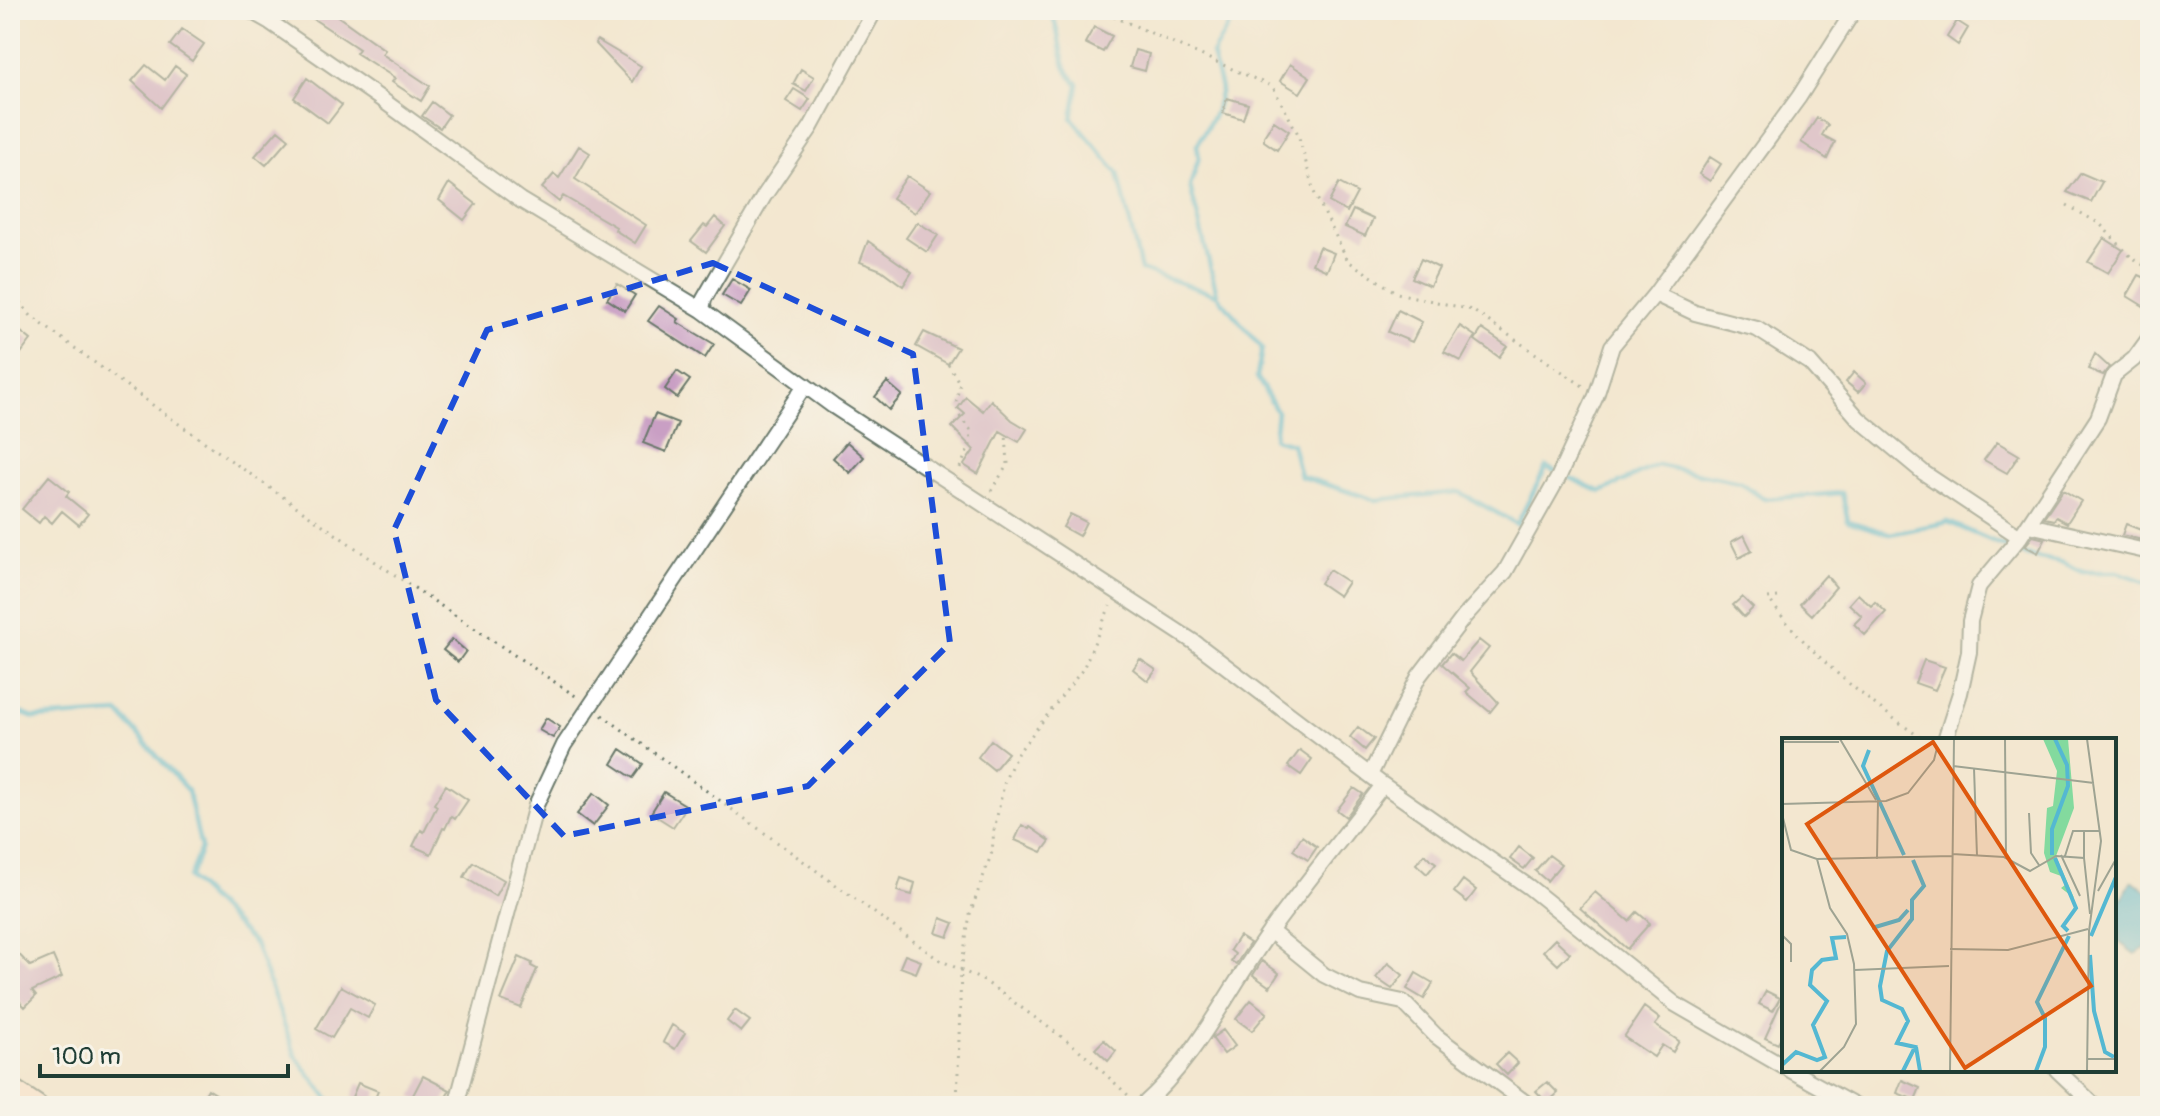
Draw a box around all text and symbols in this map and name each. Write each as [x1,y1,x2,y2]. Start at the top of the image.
inset map [1782,738,2116,1072]
scale bar [40,1028,288,1078]
text: 100 m [52,1042,121,1071]

